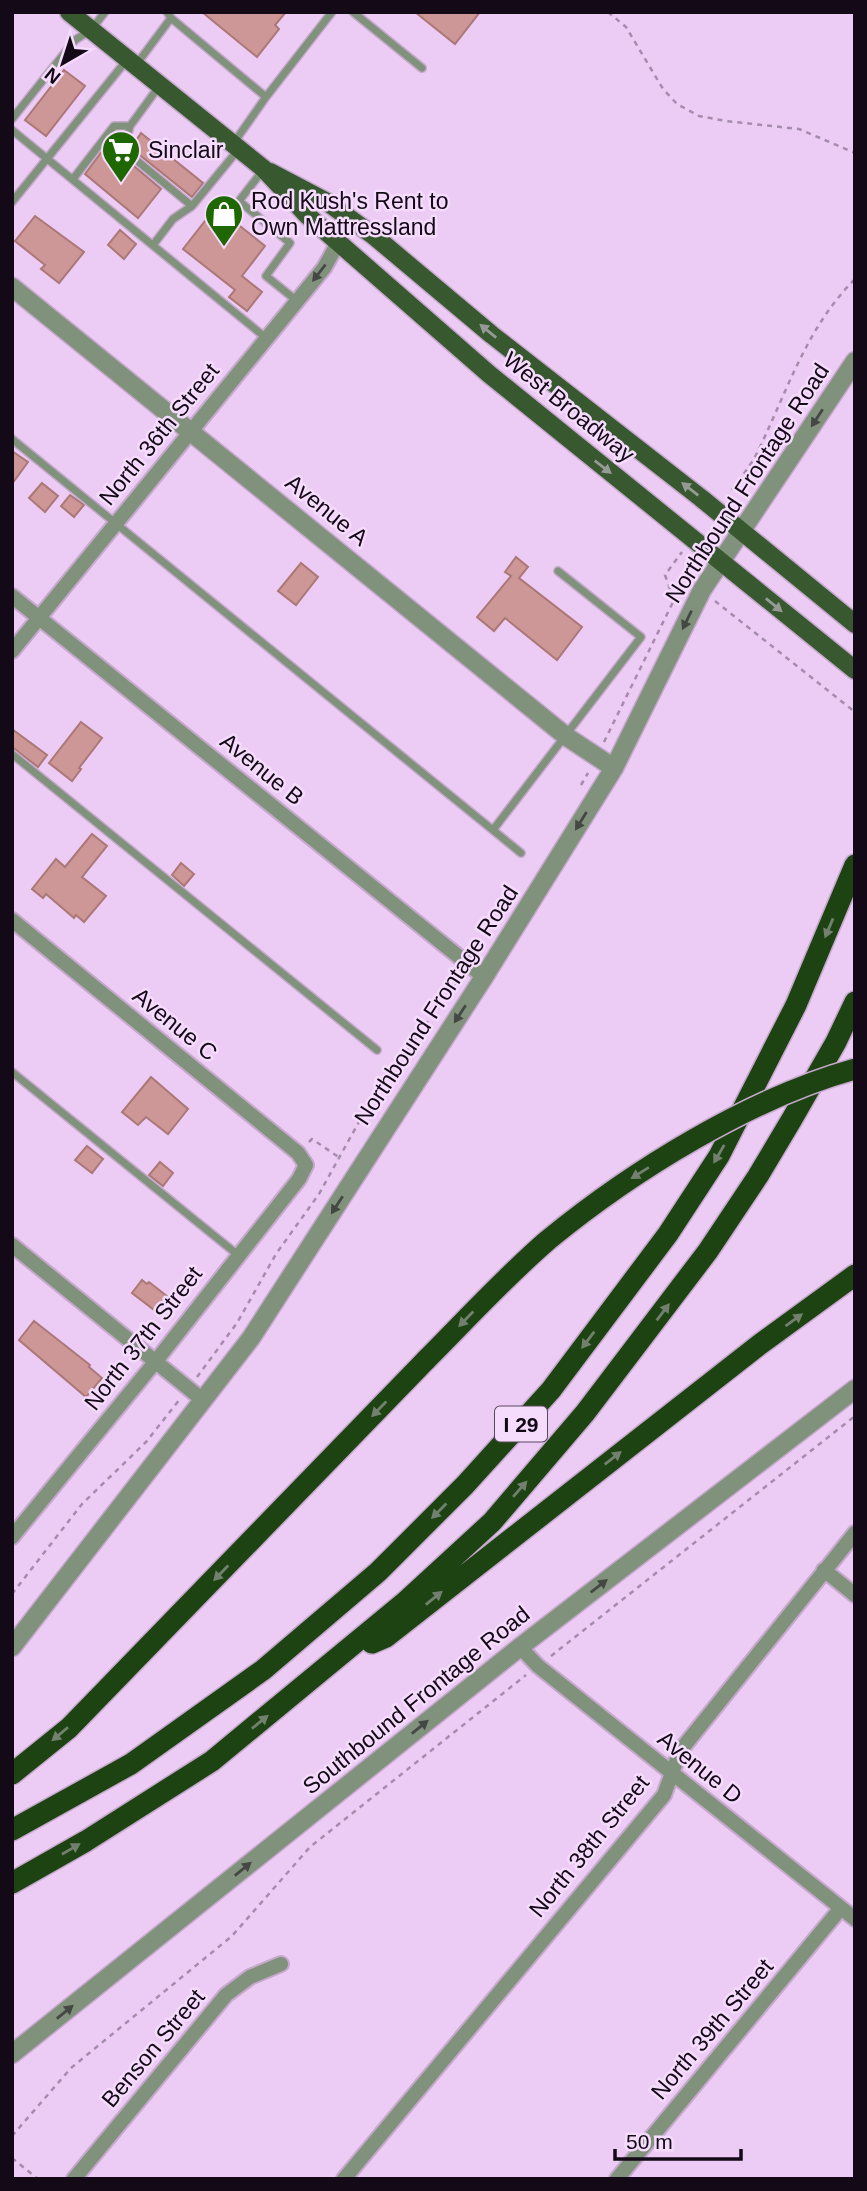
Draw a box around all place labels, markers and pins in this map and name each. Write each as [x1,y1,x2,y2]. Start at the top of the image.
supermarket icon: Sinclair [100,129,142,184]
place label: Sinclair [148,137,224,163]
place label: Rod Kush's Rent to Own Mattressland [251,188,448,240]
shop icon: Rod Kush's Rent to Own Mattressland [203,193,245,248]

